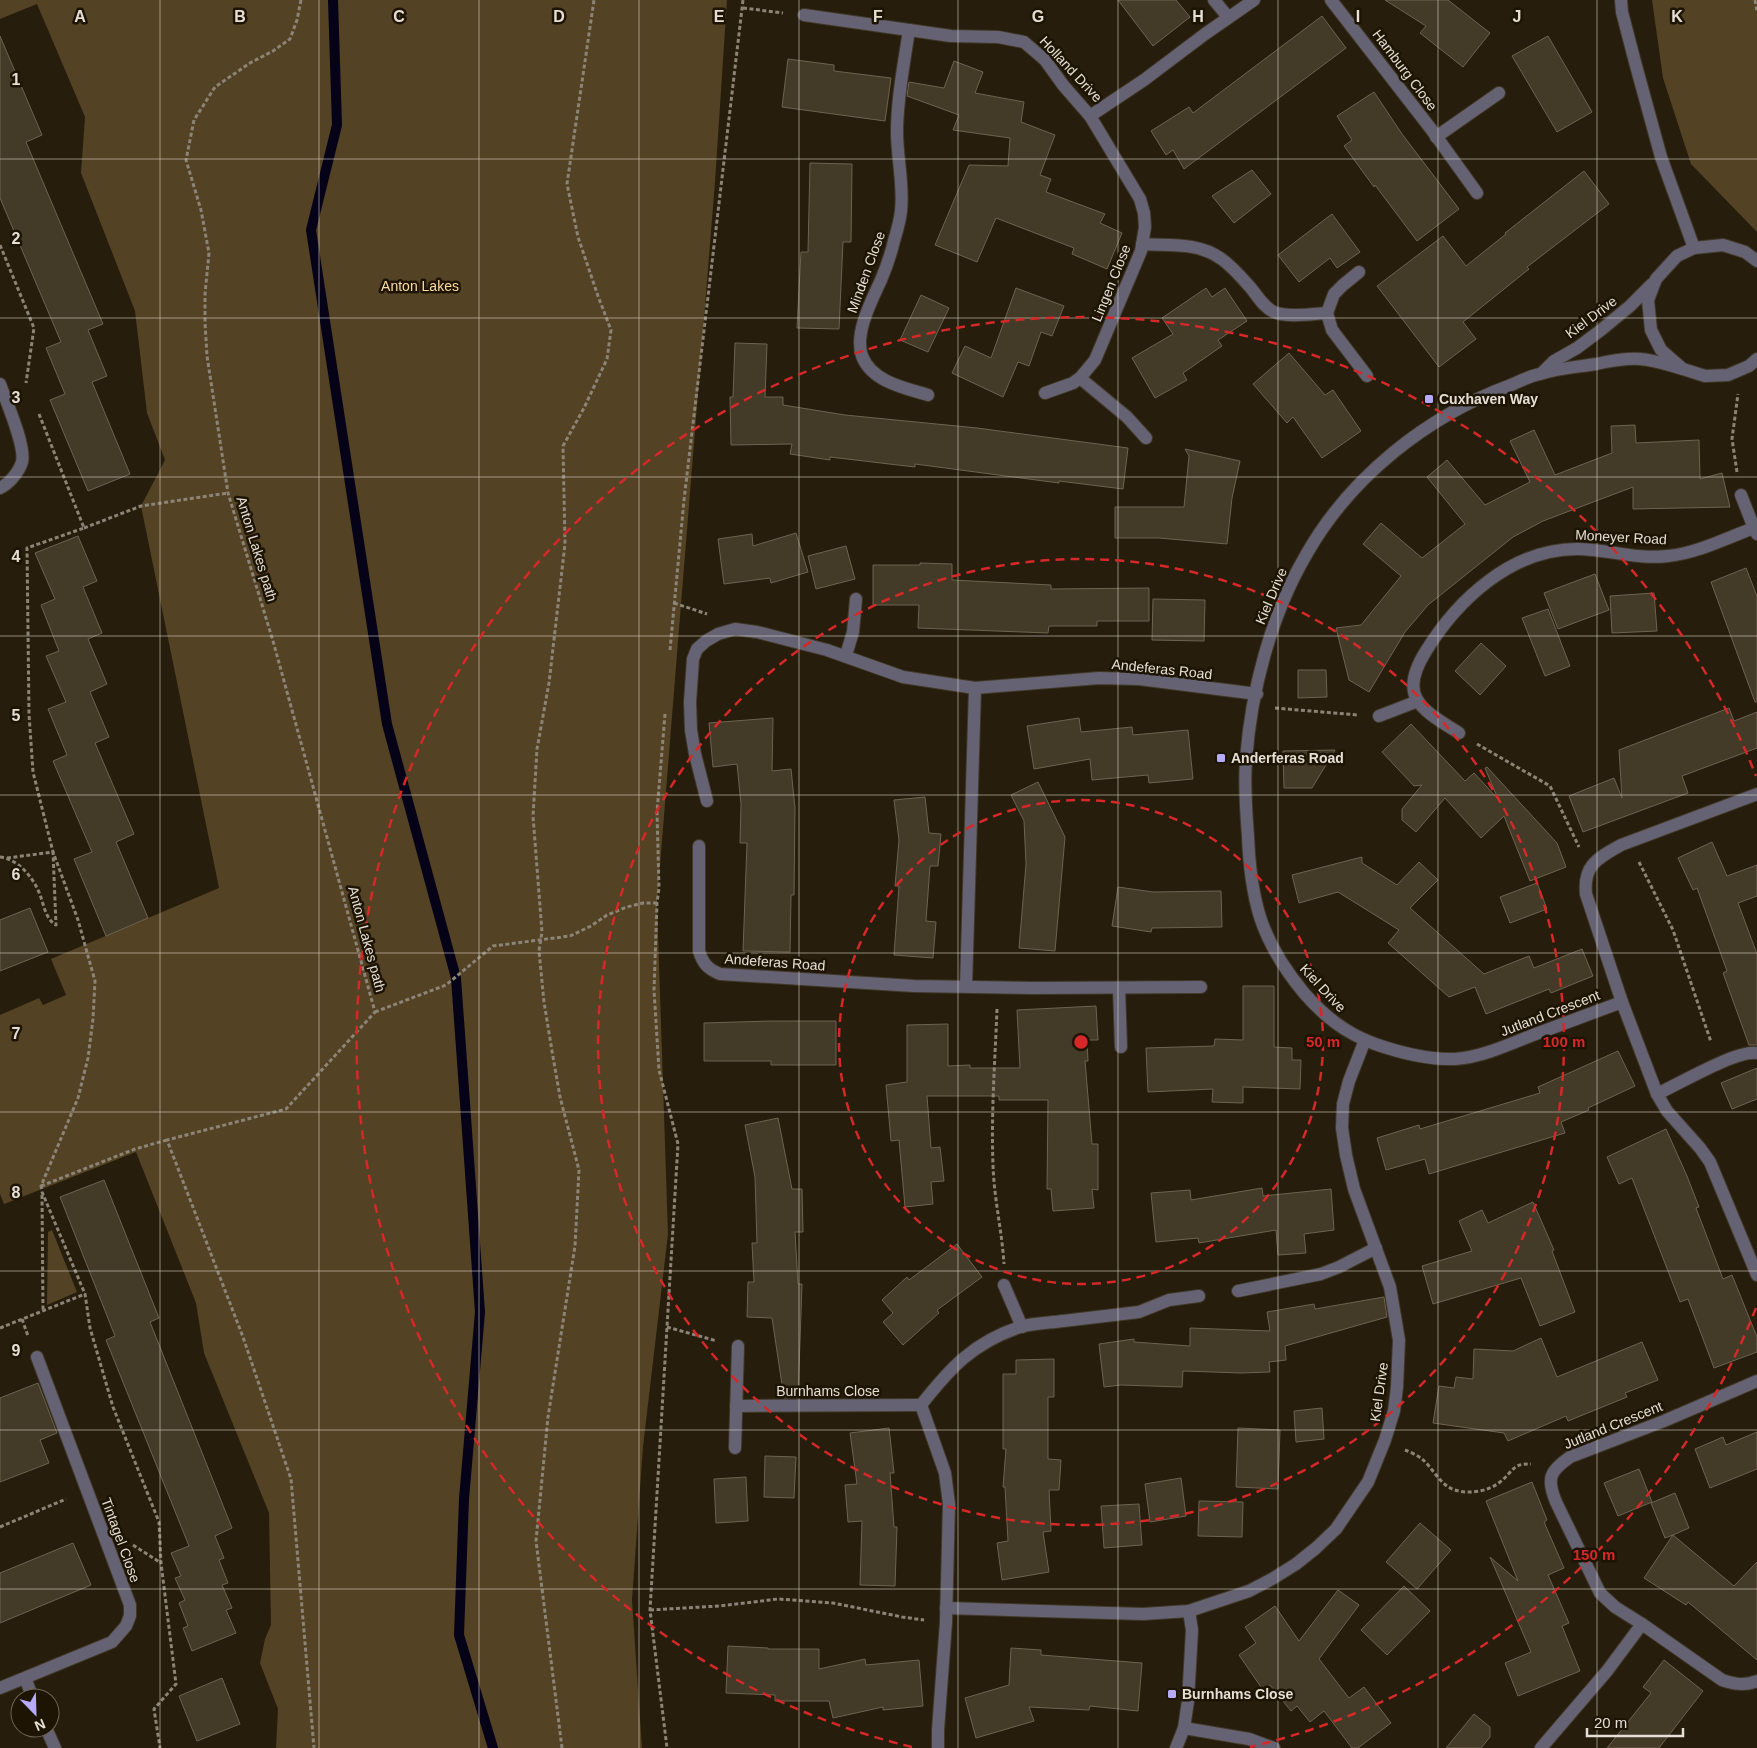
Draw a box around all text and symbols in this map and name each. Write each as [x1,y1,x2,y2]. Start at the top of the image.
text: A [74,8,86,25]
text: B [234,8,246,25]
text: C [393,8,405,25]
text: D [553,8,565,25]
text: E [714,8,725,25]
text: F [873,8,883,25]
text: G [1032,8,1044,25]
text: H [1192,8,1204,25]
text: I [1356,8,1360,25]
text: J [1513,8,1521,25]
text: K [1671,8,1683,25]
street label: Hamburg Close [1369,26,1441,114]
street label: Holland Drive [1036,33,1106,105]
text: 1 [12,71,21,88]
street label: Minden Close [844,229,888,315]
text: 2 [12,230,21,247]
street label: Lingen Close [1088,242,1134,324]
park label: Anton Lakes [381,278,459,294]
street label: Kiel Drive [1562,292,1620,341]
text: 3 [12,389,21,406]
place label: Cuxhaven Way [1439,391,1538,407]
marker: Cuxhaven Way [1423,393,1435,405]
street label: Anton Lakes path [233,495,281,603]
street label: Moneyer Road [1575,527,1667,547]
text: 4 [12,548,21,565]
street label: Kiel Drive [1252,565,1290,627]
street label: Andeferas Road [1111,656,1213,682]
text: 5 [12,707,21,724]
place label: Anderferas Road [1231,750,1344,766]
marker: Anderferas Road [1215,752,1227,764]
text: 6 [12,866,21,883]
street label: Anton Lakes path [345,884,389,994]
street label: Andeferas Road [724,950,826,974]
street label: Kiel Drive [1297,961,1349,1016]
street label: Jutland Crescent [1498,987,1602,1039]
text: 7 [12,1025,21,1042]
centre of rings [1072,1033,1090,1051]
text: 50 m [1306,1033,1340,1050]
text: 100 m [1543,1033,1585,1050]
text: 8 [12,1184,21,1201]
text: 9 [12,1342,21,1359]
street label: Kiel Drive [1367,1361,1391,1423]
street label: Burnhams Close [776,1383,880,1399]
street label: Jutland Crescent [1561,1398,1665,1452]
street label: Tintagel Close [98,1495,144,1585]
text: 150 m [1573,1546,1615,1563]
place label: Burnhams Close [1182,1686,1293,1702]
north arrow [10,1688,60,1738]
marker: Burnhams Close [1166,1688,1178,1700]
scale bar [1587,1706,1683,1738]
text: 20 m [1594,1714,1627,1731]
text: N [32,1716,48,1734]

